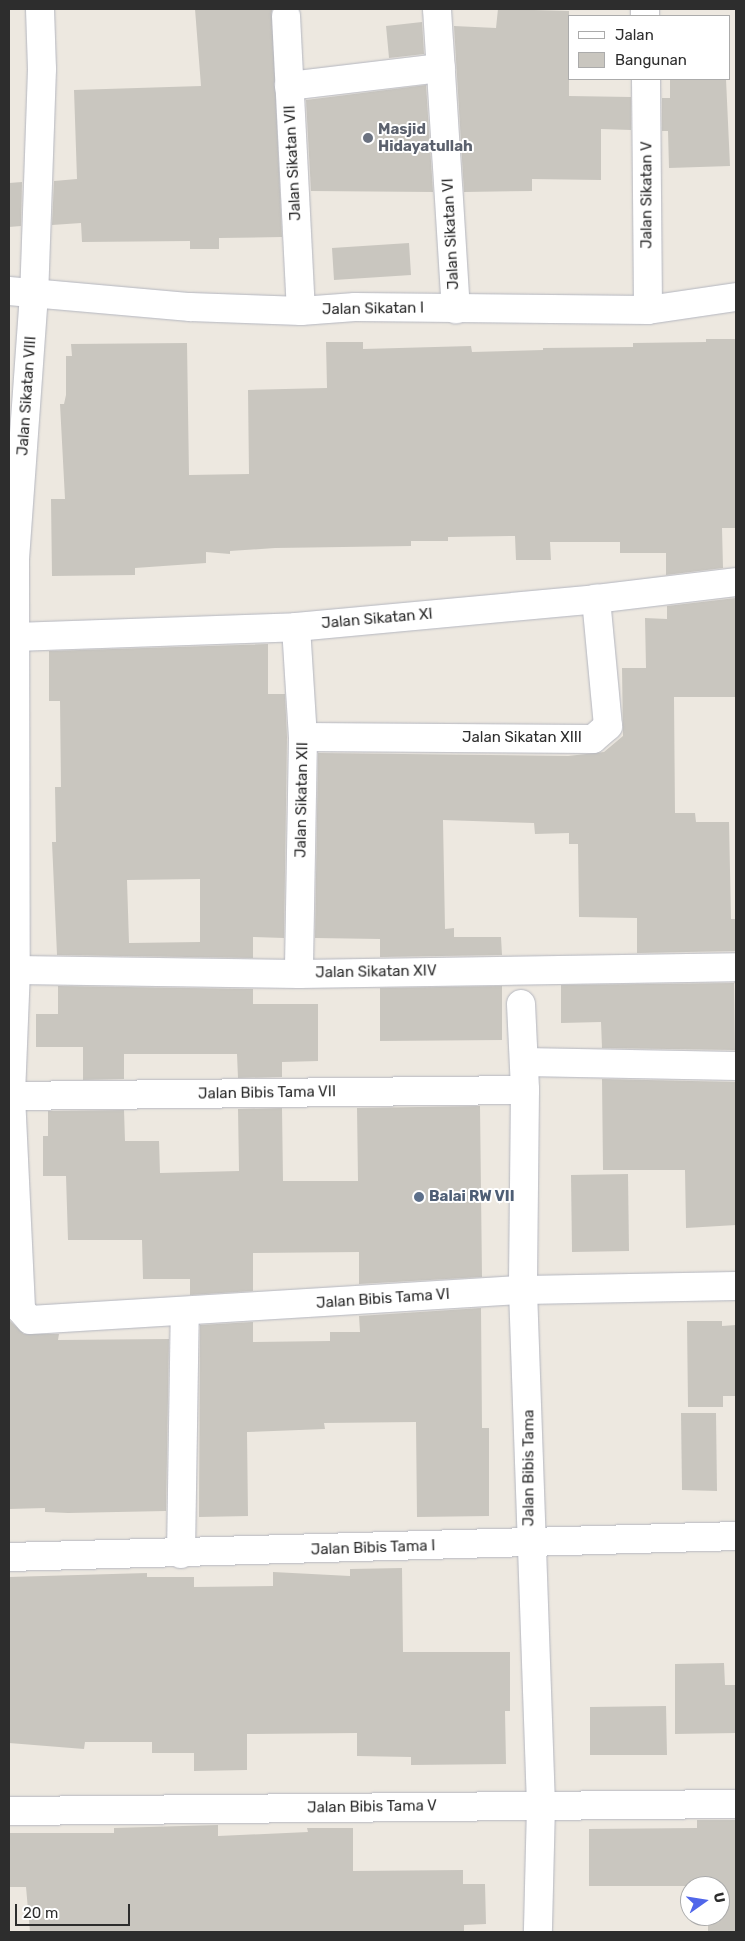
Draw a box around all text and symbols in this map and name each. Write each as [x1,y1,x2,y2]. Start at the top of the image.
legend [568,15,730,80]
text: Jalan [615,26,654,44]
text: Bangunan [615,51,687,69]
street label: Jalan Sikatan VII [281,105,305,221]
place label: Masjid Hidayatullah [378,120,473,155]
marker: Masjid Hidayatullah [362,132,374,144]
street label: Jalan Sikatan V [638,141,656,249]
street label: Jalan Sikatan VI [439,178,463,290]
street label: Jalan Sikatan I [322,299,424,319]
street label: Jalan Sikatan VIII [14,335,40,457]
street label: Jalan Sikatan XI [321,605,433,633]
street label: Jalan Sikatan XIII [462,729,582,747]
street label: Jalan Sikatan XII [292,742,312,858]
street label: Jalan Sikatan XIV [315,962,437,982]
street label: Jalan Bibis Tama VII [197,1083,337,1103]
place label: Balai RW VII [429,1188,515,1206]
marker: Balai RW VII [413,1191,425,1203]
street label: Jalan Bibis Tama VI [315,1285,451,1313]
street label: Jalan Bibis Tama [520,1409,538,1527]
street label: Jalan Bibis Tama I [310,1537,436,1559]
street label: Jalan Bibis Tama V [307,1797,437,1817]
north arrow [680,1876,730,1926]
text: U [710,1891,729,1905]
scale bar [18,1894,132,1926]
text: 20 m [23,1904,58,1922]

